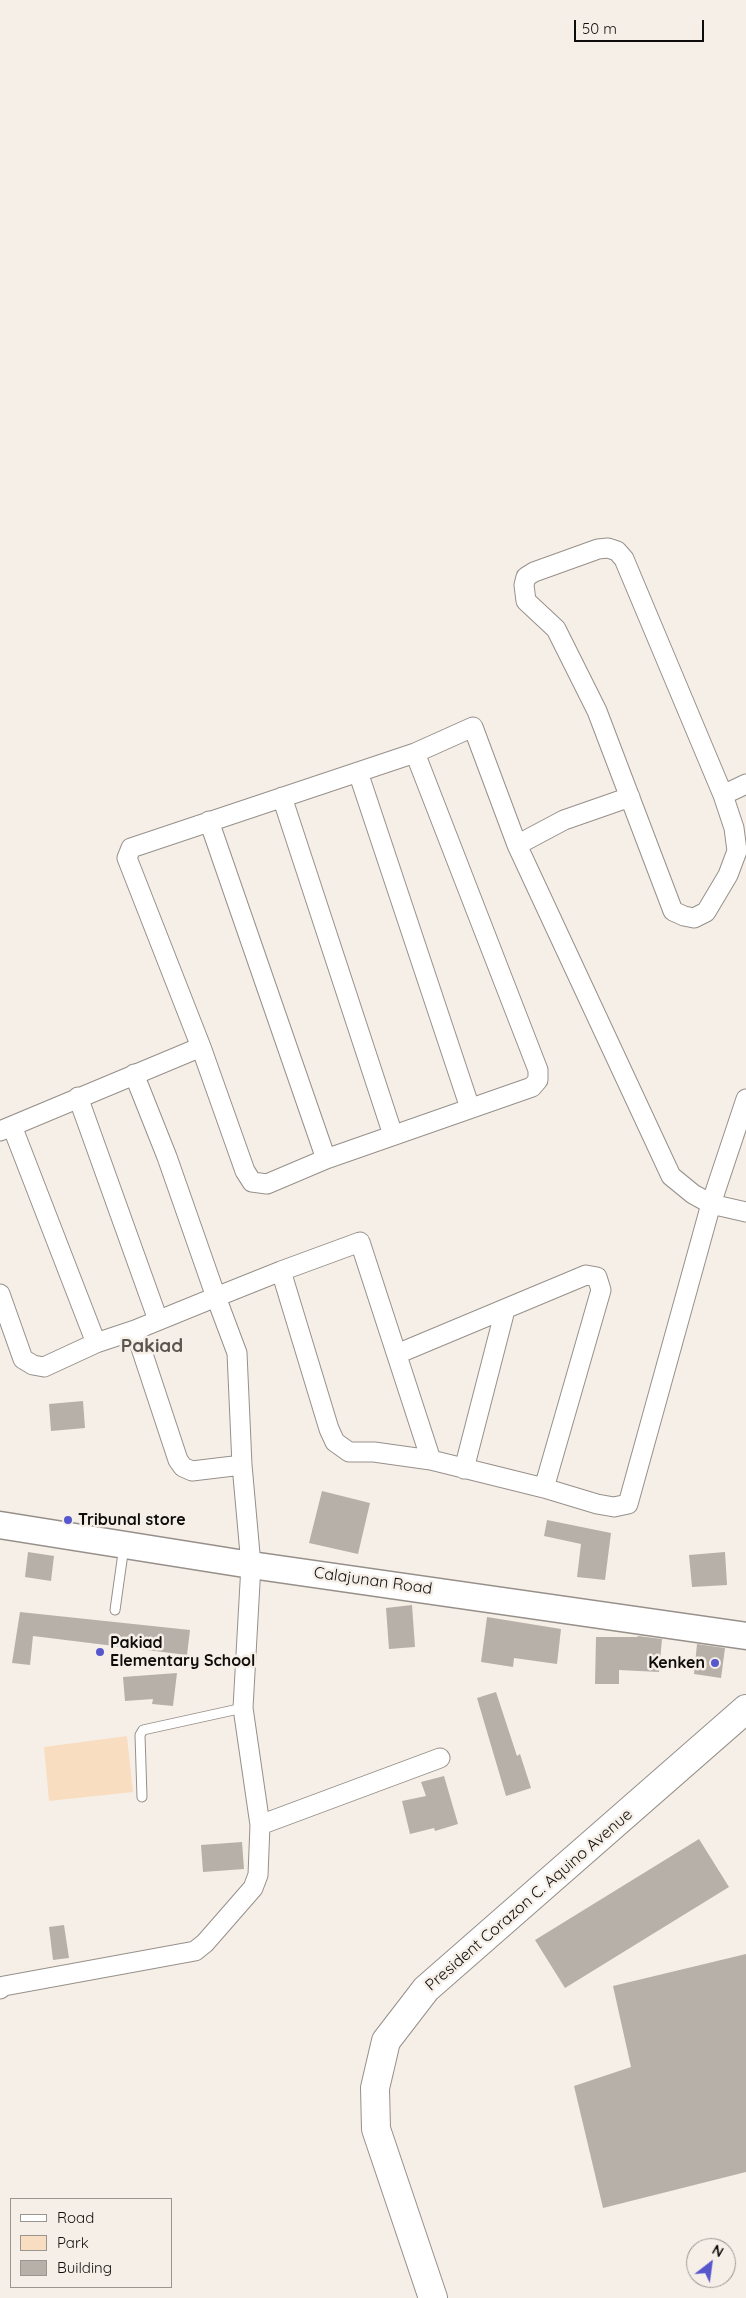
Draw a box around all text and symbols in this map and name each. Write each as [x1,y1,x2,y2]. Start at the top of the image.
scale bar [576,10,706,42]
text: 50 m [582,19,617,38]
district label: Pakiad [121,1335,183,1357]
place label: Tribunal store [78,1510,186,1530]
marker: Tribunal store [62,1514,74,1526]
street label: Calajunan Road [313,1563,433,1599]
place label: Pakiad Elementary School [110,1633,255,1671]
marker: Pakiad Elementary School [94,1646,106,1658]
place label: Kenken [648,1653,705,1673]
marker: Kenken [709,1657,721,1669]
street label: President Corazon C. Aquino Avenue [422,1805,636,1995]
legend [10,2198,172,2288]
text: Road [57,2208,94,2227]
text: Park [57,2233,89,2252]
north arrow [686,2238,736,2288]
text: N [709,2241,727,2261]
text: Building [57,2258,112,2277]

